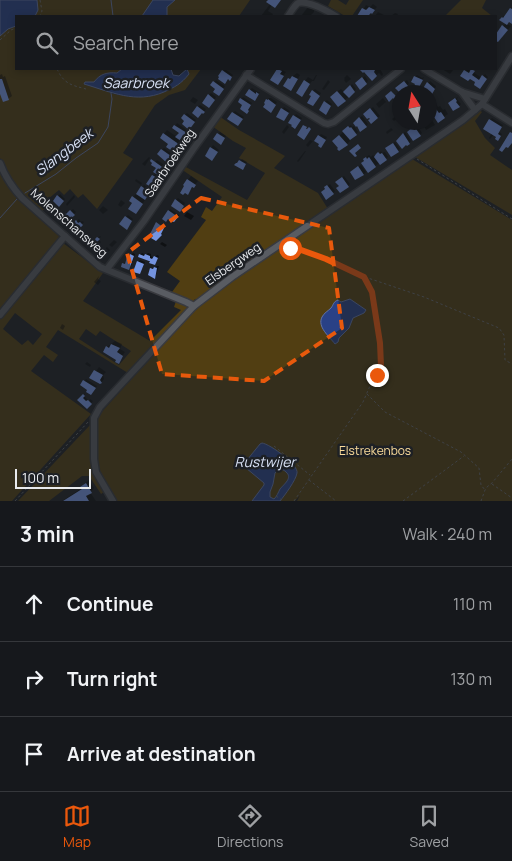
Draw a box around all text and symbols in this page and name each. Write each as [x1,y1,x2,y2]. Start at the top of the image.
search box [15,15,497,70]
icon: search [33,29,61,57]
text: Search here [73,30,179,56]
water label: Saarbroek [103,73,171,92]
north arrow [392,85,437,130]
water label: Slangbeek [31,122,98,180]
street label: Saarbroekweg [140,125,199,200]
street label: Molenschansweg [27,184,111,261]
route start [279,237,302,260]
street label: Elsbergweg [201,238,264,289]
route end [366,364,389,387]
park label: Elstrekenbos [339,442,411,459]
water label: Rustwijer [235,452,297,471]
scale bar [15,466,91,489]
text: 100 m [22,468,59,487]
text: 3 min [20,520,74,548]
text: Walk · 240 m [402,523,492,545]
icon: ahead [20,590,48,618]
text: Continue [67,591,153,617]
text: 110 m [453,593,492,615]
icon: right [20,665,48,693]
text: Turn right [67,666,157,692]
text: 130 m [450,668,492,690]
icon: arrive [20,740,48,768]
text: Arrive at destination [67,741,256,767]
tab: Map [63,802,91,851]
tab: Directions [217,802,283,851]
tab: Saved [410,802,449,851]

